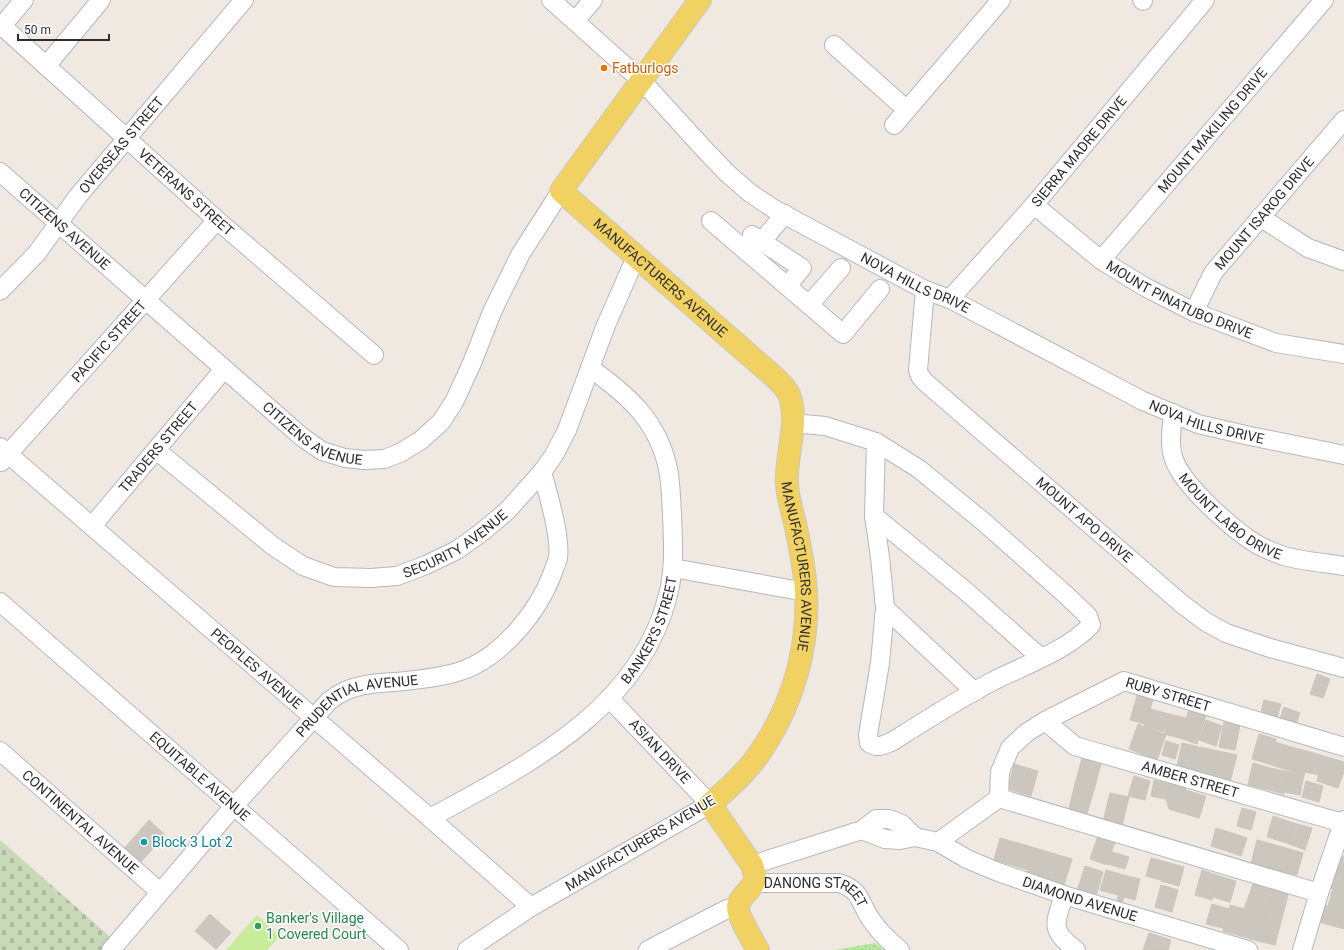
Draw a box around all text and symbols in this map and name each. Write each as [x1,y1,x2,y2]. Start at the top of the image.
scale bar [18,16,109,42]
text: 50 m [24,23,51,37]
place label: Fatburlogs [612,60,679,76]
marker: Fatburlogs [599,63,609,73]
street label: MOUNT MAKILING DRIVE [1154,64,1270,196]
street label: OVERSEAS STREET [76,93,167,197]
street label: SIERRA MADRE DRIVE [1028,93,1130,210]
street label: VETERANS STREET [135,145,238,239]
street label: MOUNT ISAROG DRIVE [1211,154,1317,273]
street label: CITIZENS AVENUE [16,185,113,273]
street label: MANUFACTURERS AVENUE [590,215,731,340]
street label: NOVA HILLS DRIVE [858,249,973,316]
street label: MOUNT PINATUBO DRIVE [1103,257,1255,342]
street label: PACIFIC STREET [68,297,150,385]
street label: NOVA HILLS DRIVE [1147,397,1266,447]
street label: TRADERS STREET [116,398,201,496]
street label: CITIZENS AVENUE [259,398,363,468]
street label: MOUNT LABO DRIVE [1176,470,1284,563]
street label: MOUNT APO DRIVE [1033,474,1136,566]
street label: MANUFACTURERS AVENUE [779,481,814,653]
street label: SECURITY AVENUE [401,506,510,581]
street label: BANKER'S STREET [618,575,680,687]
street label: PEOPLES AVENUE [208,625,305,712]
street label: PRUDENTIAL AVENUE [293,672,419,740]
street label: RUBY STREET [1124,674,1213,715]
street label: ASIAN DRIVE [626,715,694,787]
street label: EQUITABLE AVENUE [146,728,253,824]
street label: AMBER STREET [1140,758,1241,801]
street label: CONTINENTAL AVENUE [19,766,141,877]
street label: MANUFACTURERS AVENUE [562,792,718,894]
place label: Block 3 Lot 2 [152,834,233,850]
marker: Block 3 Lot 2 [139,837,149,847]
street label: DIAMOND AVENUE [1020,873,1139,924]
street label: DANONG STREET [764,875,871,910]
place label: Banker's Village 1 Covered Court [266,910,367,942]
marker: Banker's Village 1 Covered Court [253,921,263,931]

